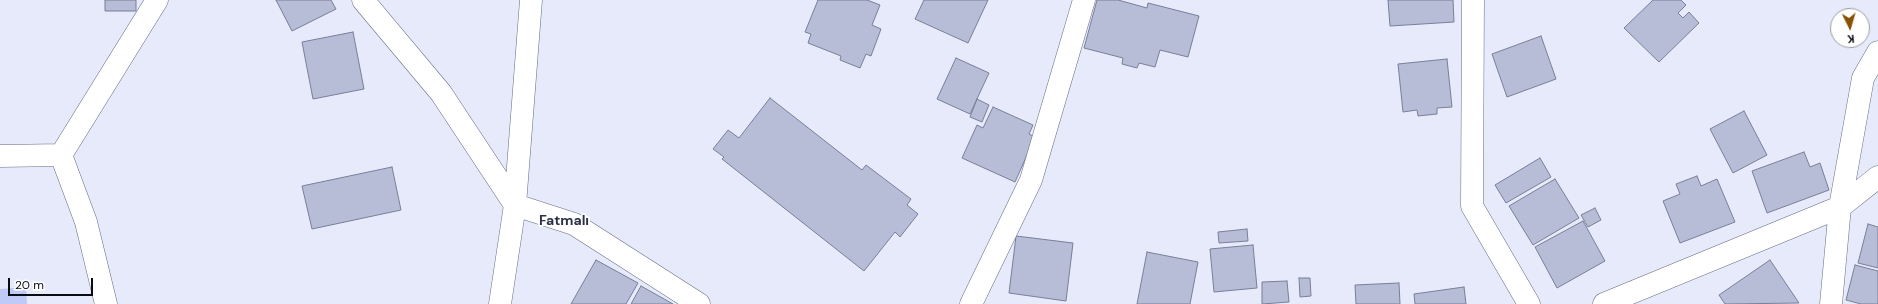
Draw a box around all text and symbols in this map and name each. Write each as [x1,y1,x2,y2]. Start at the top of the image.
north arrow [1830,8,1870,48]
text: K [1847,32,1855,46]
district label: Fatmalı [539,213,589,229]
scale bar [10,270,95,296]
text: 20 m [15,277,44,293]

